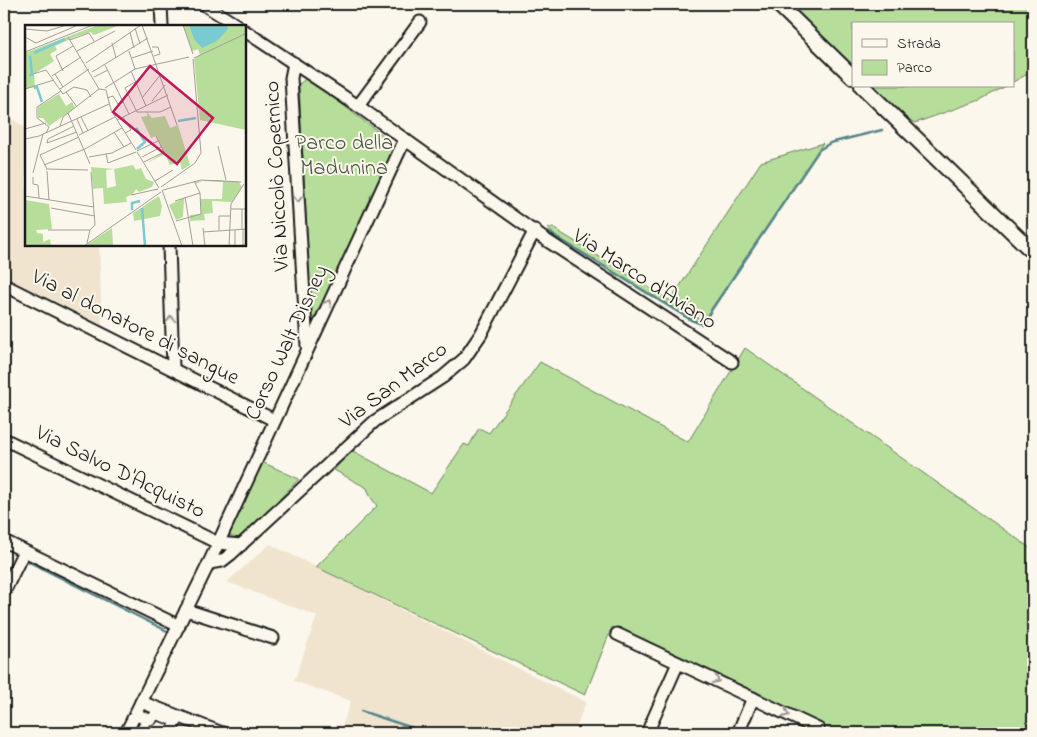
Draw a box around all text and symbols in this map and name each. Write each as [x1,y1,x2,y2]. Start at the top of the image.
legend [852,22,1014,88]
inset map [25,25,246,246]
text: Strada [897,33,941,55]
text: Parco [897,57,932,79]
street label: Via Niccolò Copernico [257,80,299,273]
park label: Parco della Madunina [295,128,393,185]
one-way arrow [293,195,304,203]
street label: Via Marco d'Aviano [565,221,722,339]
street label: Corso Walt Disney [238,260,339,426]
street label: Via al donatore di sangue [24,261,245,395]
one-way arrow [322,299,332,308]
one-way arrow [166,315,176,322]
street label: Via San Marco [332,335,455,438]
street label: Via Salvo D'Acquisto [29,418,210,528]
one-way arrow [711,674,720,685]
one-way arrow [781,707,790,718]

